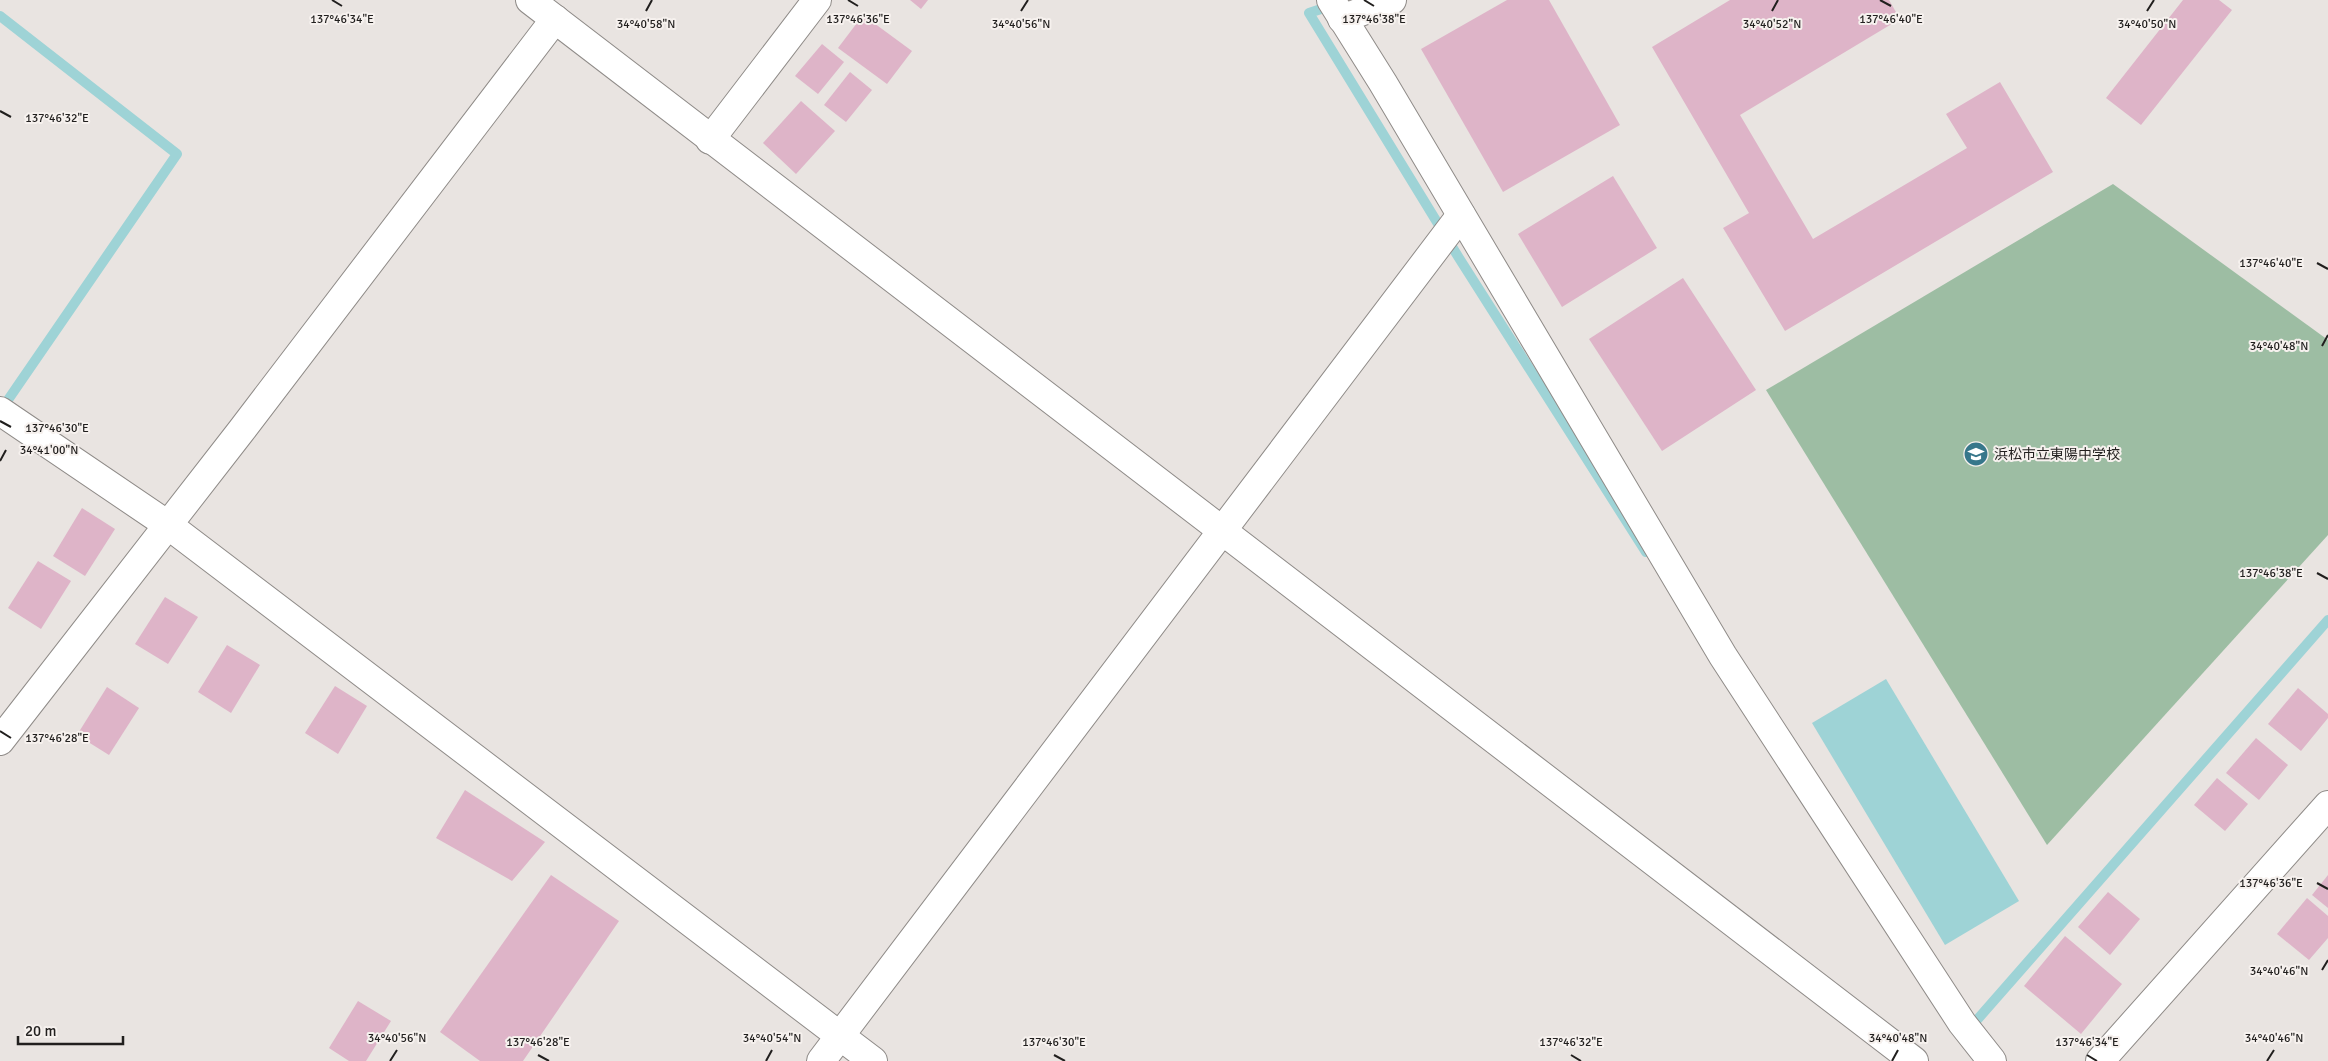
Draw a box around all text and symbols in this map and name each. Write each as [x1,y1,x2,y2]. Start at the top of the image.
text: 137°46'34"E [310,12,374,27]
text: 137°46'36"E [826,12,890,27]
text: 137°46'38"E [1342,12,1406,27]
text: 137°46'40"E [1859,12,1923,27]
text: 34°40'58"N [617,17,675,32]
text: 34°40'56"N [992,17,1050,32]
text: 34°40'52"N [1743,17,1801,32]
text: 34°40'50"N [2118,17,2176,32]
text: 137°46'32"E [25,111,89,126]
text: 137°46'40"E [2239,256,2303,271]
text: 34°40'48"N [2250,339,2308,354]
text: 137°46'30"E [25,421,89,436]
school or university icon: 浜松市立東陽中学校 [1963,441,1989,467]
text: 34°41'00"N [20,443,78,458]
place label: 浜松市立東陽中学校 [1994,446,2120,463]
text: 137°46'38"E [2239,566,2303,581]
text: 137°46'28"E [25,731,89,746]
text: 137°46'36"E [2239,876,2303,891]
text: 34°40'46"N [2250,964,2308,979]
scale bar [18,1014,122,1046]
text: 20 m [25,1022,56,1040]
text: 34°40'56"N [368,1031,426,1046]
text: 34°40'54"N [743,1031,801,1046]
text: 34°40'48"N [1869,1031,1927,1046]
text: 34°40'46"N [2245,1031,2303,1046]
text: 137°46'28"E [506,1035,570,1050]
text: 137°46'30"E [1022,1035,1086,1050]
text: 137°46'32"E [1539,1035,1603,1050]
text: 137°46'34"E [2055,1035,2119,1050]

